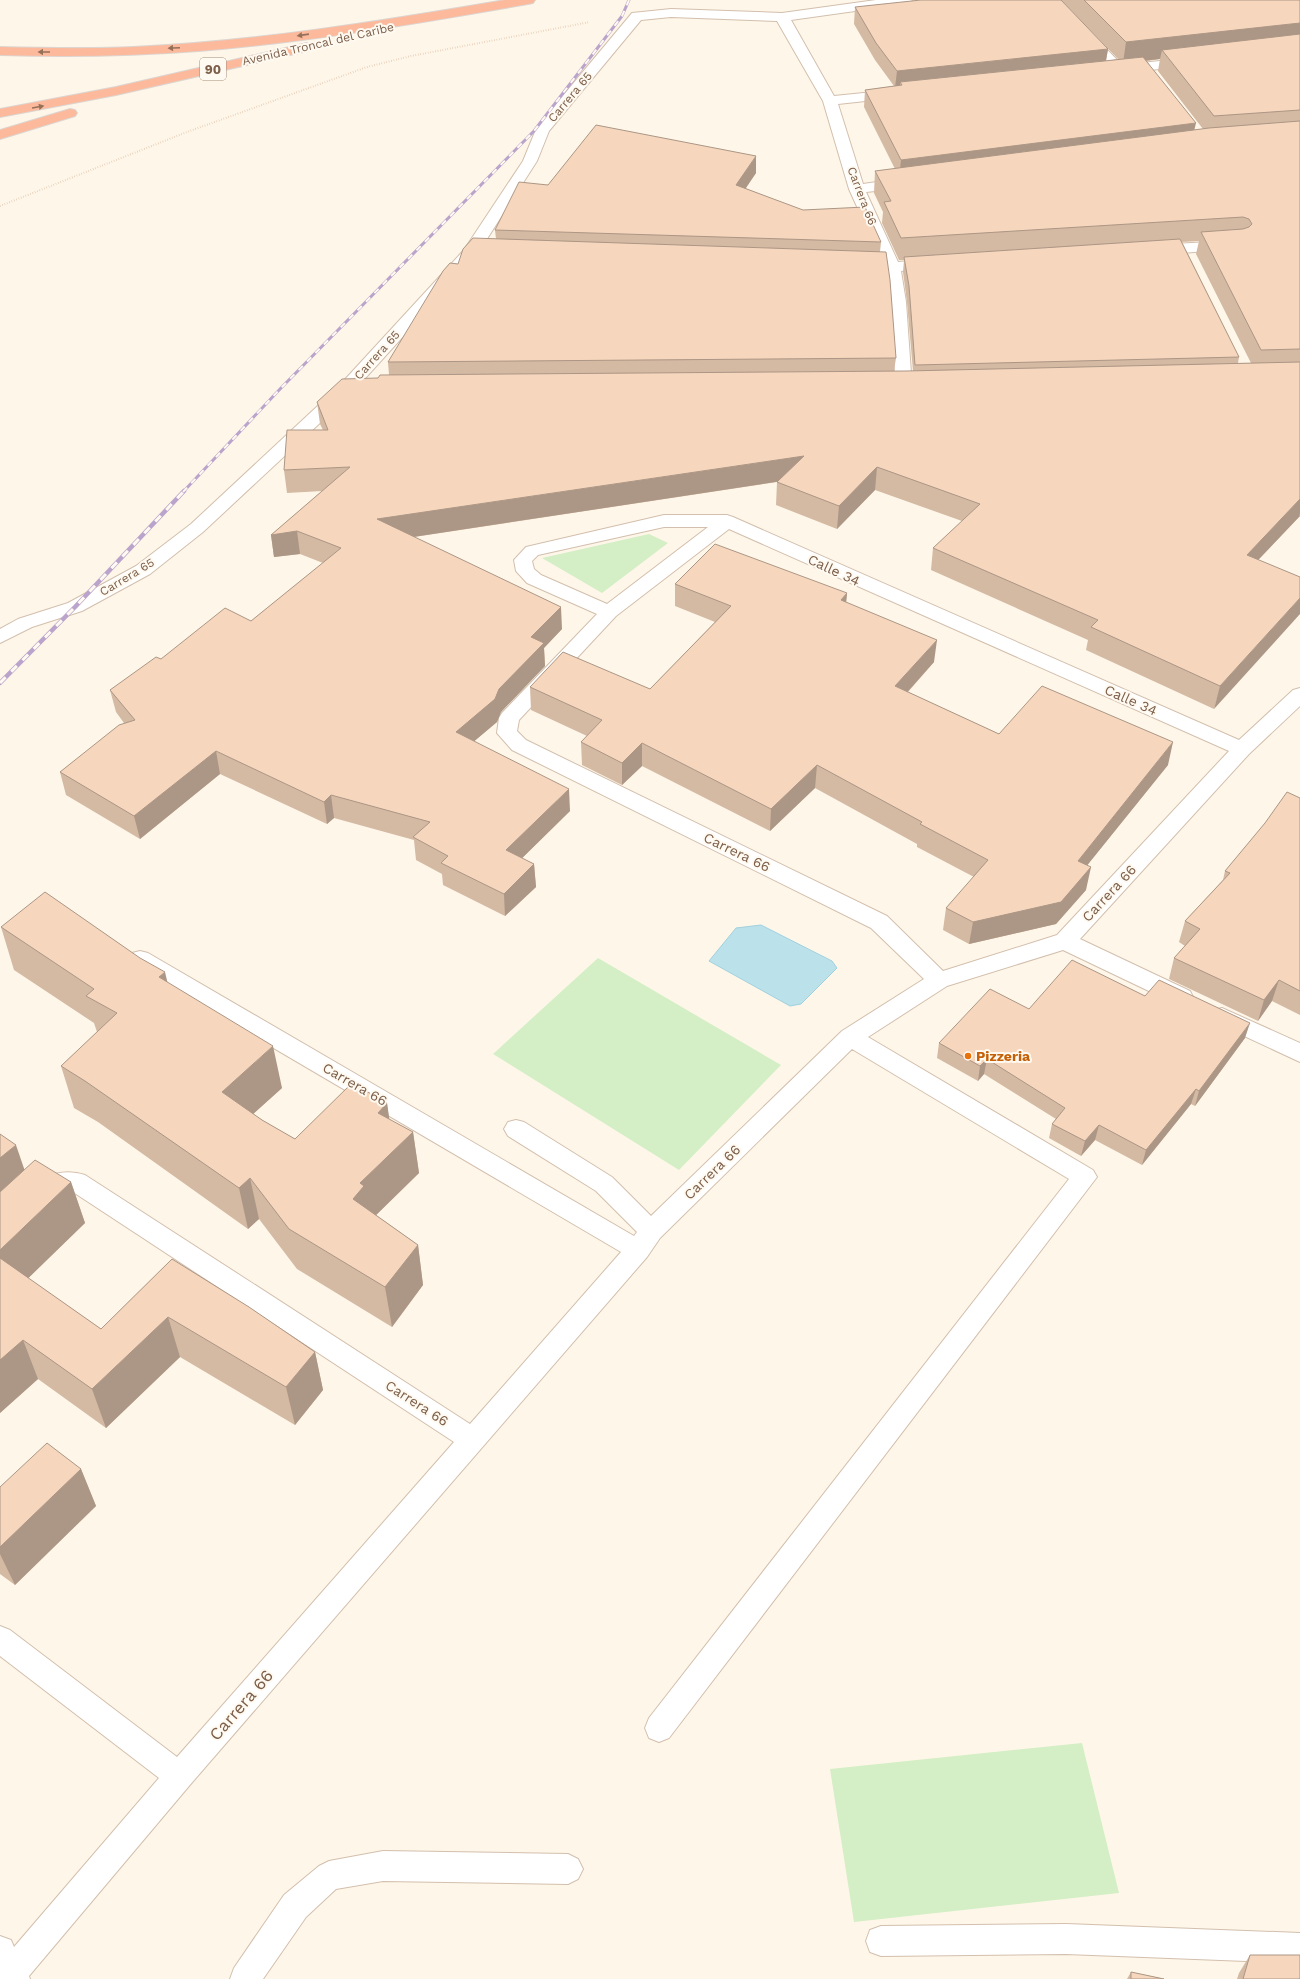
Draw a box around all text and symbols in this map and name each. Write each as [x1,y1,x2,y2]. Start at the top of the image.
street label: Avenida Troncal del Caribe [241,20,395,68]
one-way arrow [297,32,310,38]
one-way arrow [168,45,180,52]
one-way arrow [37,49,50,55]
road number: 90 [200,58,226,80]
street label: Carrera 65 [545,69,595,125]
one-way arrow [32,103,45,109]
street label: Carrera 66 [844,165,880,227]
street label: Carrera 65 [351,328,403,382]
street label: Calle 34 [805,551,863,589]
street label: Carrera 65 [97,555,157,599]
street label: Calle 34 [1102,681,1160,719]
street label: Carrera 66 [701,829,773,875]
street label: Carrera 66 [1079,861,1139,925]
place label: Pizzeria [976,1048,1031,1064]
marker: Pizzeria [963,1051,973,1061]
street label: Carrera 66 [320,1059,390,1109]
street label: Carrera 66 [681,1141,743,1203]
street label: Carrera 66 [383,1377,451,1429]
street label: Carrera 66 [205,1666,277,1744]

